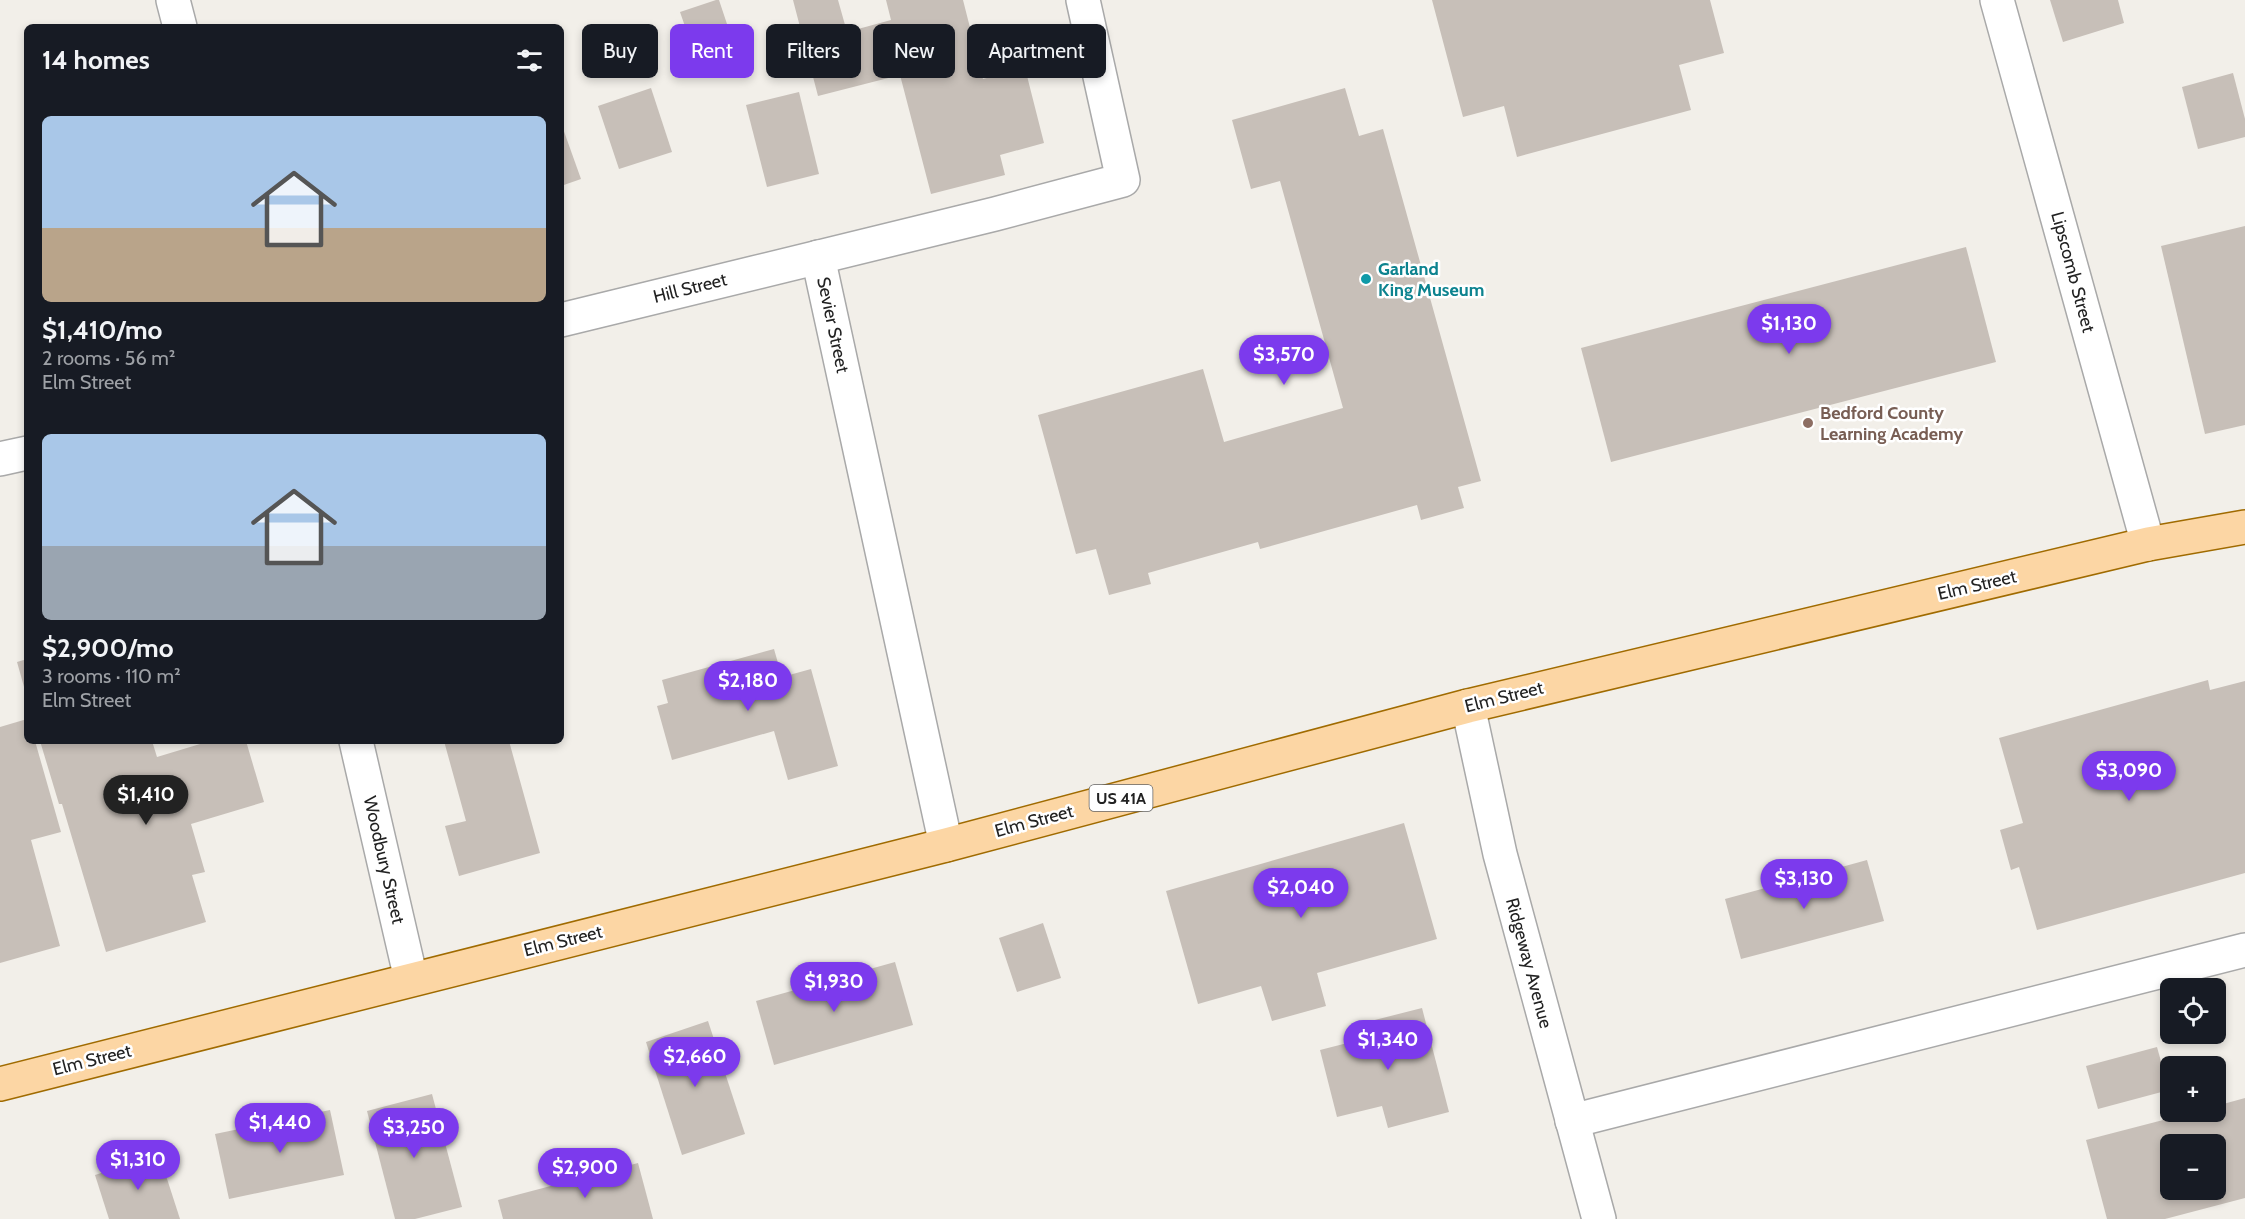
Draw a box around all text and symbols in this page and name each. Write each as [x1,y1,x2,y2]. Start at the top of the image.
chip: Buy [582,24,658,78]
chip: Rent [670,24,754,78]
chip: Filters [766,24,861,78]
chip: New [873,24,955,78]
chip: Apartment [967,24,1106,78]
text: 14 homes [42,44,150,76]
icon: filters [513,44,546,77]
icon: home [240,155,348,263]
street label: Lipscomb Street [2046,209,2100,335]
place label: Garland King Museum [1378,258,1484,301]
street label: Hill Street [651,268,729,308]
marker: Garland King Museum [1359,272,1373,286]
street label: Sevier Street [812,275,854,375]
pin: $1,130 [1740,304,1838,355]
text: $1,130 [1761,311,1817,335]
text: $1,410/mo [42,314,162,346]
pin: $3,570 [1235,335,1333,386]
text: $3,570 [1253,342,1315,366]
text: 2 rooms · 56 m² [42,346,175,370]
text: Elm Street [42,370,131,394]
place label: Bedford County Learning Academy [1820,402,1963,445]
marker: Bedford County Learning Academy [1801,416,1815,430]
icon: home [240,473,348,581]
street label: Elm Street [1935,565,2019,605]
text: $2,900/mo [42,632,174,664]
pin: $2,180 [699,661,797,712]
text: 3 rooms · 110 m² [42,664,181,688]
text: $2,180 [718,668,778,692]
street label: Elm Street [1462,677,1546,717]
text: Elm Street [42,688,131,712]
pin: $3,090 [2080,751,2178,802]
text: $3,090 [2096,758,2162,782]
pin: $1,410 [97,775,195,826]
text: $1,410 [117,782,175,806]
road number: US 41A [1090,785,1152,811]
street label: Woodbury Street [359,794,409,926]
street label: Elm Street [992,800,1076,842]
pin: $3,130 [1755,859,1853,910]
text: $3,130 [1775,866,1833,890]
pin: $2,040 [1252,868,1350,919]
text: $2,040 [1267,875,1335,899]
street label: Ridgeway Avenue [1501,895,1557,1031]
street label: Elm Street [521,921,605,961]
pin: $1,930 [785,962,883,1013]
text: $1,930 [804,969,864,993]
map controls [2160,978,2226,1200]
button: locate [2160,978,2226,1044]
pin: $1,340 [1339,1020,1437,1071]
text: $1,340 [1358,1027,1418,1051]
pin: $2,660 [646,1037,744,1088]
street label: Elm Street [50,1040,134,1080]
text: $2,660 [663,1044,727,1068]
button: + [2160,1056,2226,1122]
pin: $1,440 [231,1103,329,1154]
pin: $3,250 [365,1108,463,1159]
text: $1,440 [249,1110,311,1134]
text: $3,250 [383,1115,445,1139]
button: − [2160,1134,2226,1200]
pin: $1,310 [89,1140,187,1191]
text: $1,310 [110,1147,166,1171]
pin: $2,900 [536,1148,634,1199]
text: $2,900 [552,1155,618,1179]

